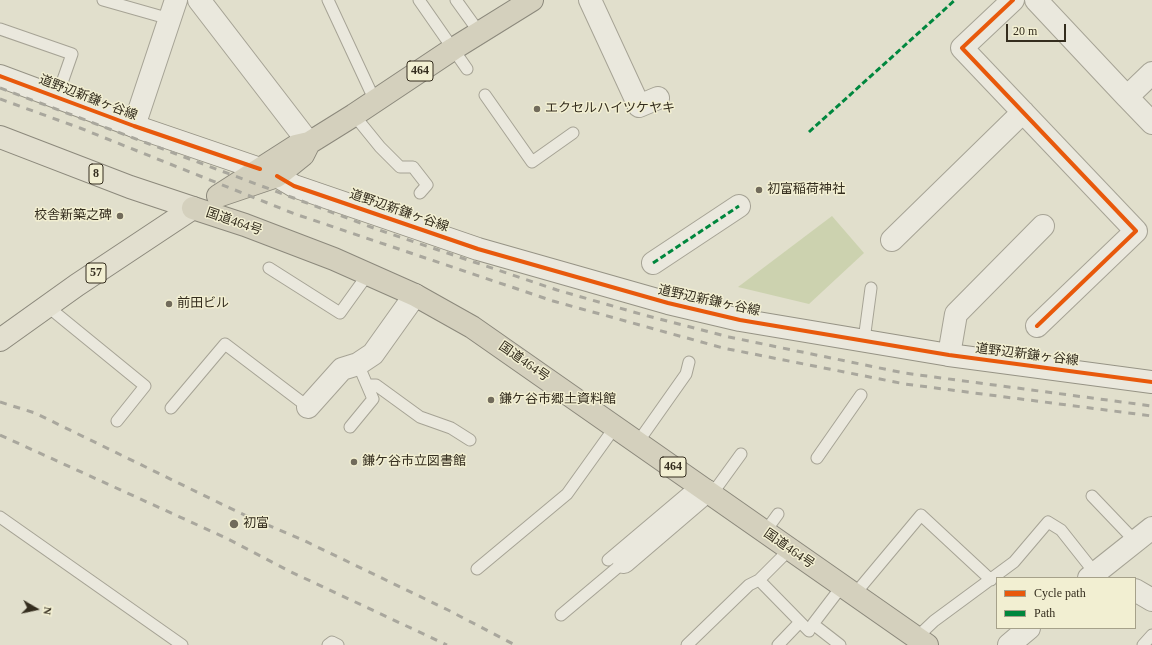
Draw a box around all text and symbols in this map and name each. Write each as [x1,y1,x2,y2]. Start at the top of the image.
scale bar [1008,16,1068,42]
text: 20 m [1013,24,1037,38]
road number: 464 [407,61,433,81]
street label: 道野辺新鎌ヶ谷線 [37,72,139,124]
place label: エクセルハイツケヤキ [545,101,675,117]
marker: エクセルハイツケヤキ [532,104,542,114]
road number: 8 [89,164,103,184]
place label: 初富稲荷神社 [767,182,845,198]
marker: 初富稲荷神社 [754,185,764,195]
street label: 道野辺新鎌ヶ谷線 [347,187,451,235]
street label: 国道464号 [204,205,264,239]
place label: 校舎新築之碑 [34,208,112,224]
marker: 校舎新築之碑 [115,211,125,221]
road number: 57 [86,263,106,283]
street label: 道野辺新鎌ヶ谷線 [657,283,761,319]
place label: 前田ビル [177,296,229,312]
marker: 前田ビル [164,299,174,309]
street label: 国道464号 [496,339,552,385]
street label: 道野辺新鎌ヶ谷線 [974,341,1080,369]
place label: 鎌ケ谷市郷土資料館 [499,392,616,408]
marker: 鎌ケ谷市郷土資料館 [486,395,496,405]
place label: 鎌ケ谷市立図書館 [362,454,466,470]
marker: 鎌ケ谷市立図書館 [349,457,359,467]
road number: 464 [660,457,686,477]
place label: 初富 [243,516,269,532]
marker: 初富 [228,518,240,530]
street label: 国道464号 [761,526,817,572]
legend [996,577,1136,629]
text: Cycle path [1034,586,1086,600]
north arrow [16,589,56,629]
text: N [41,606,54,616]
text: Path [1034,606,1055,620]

